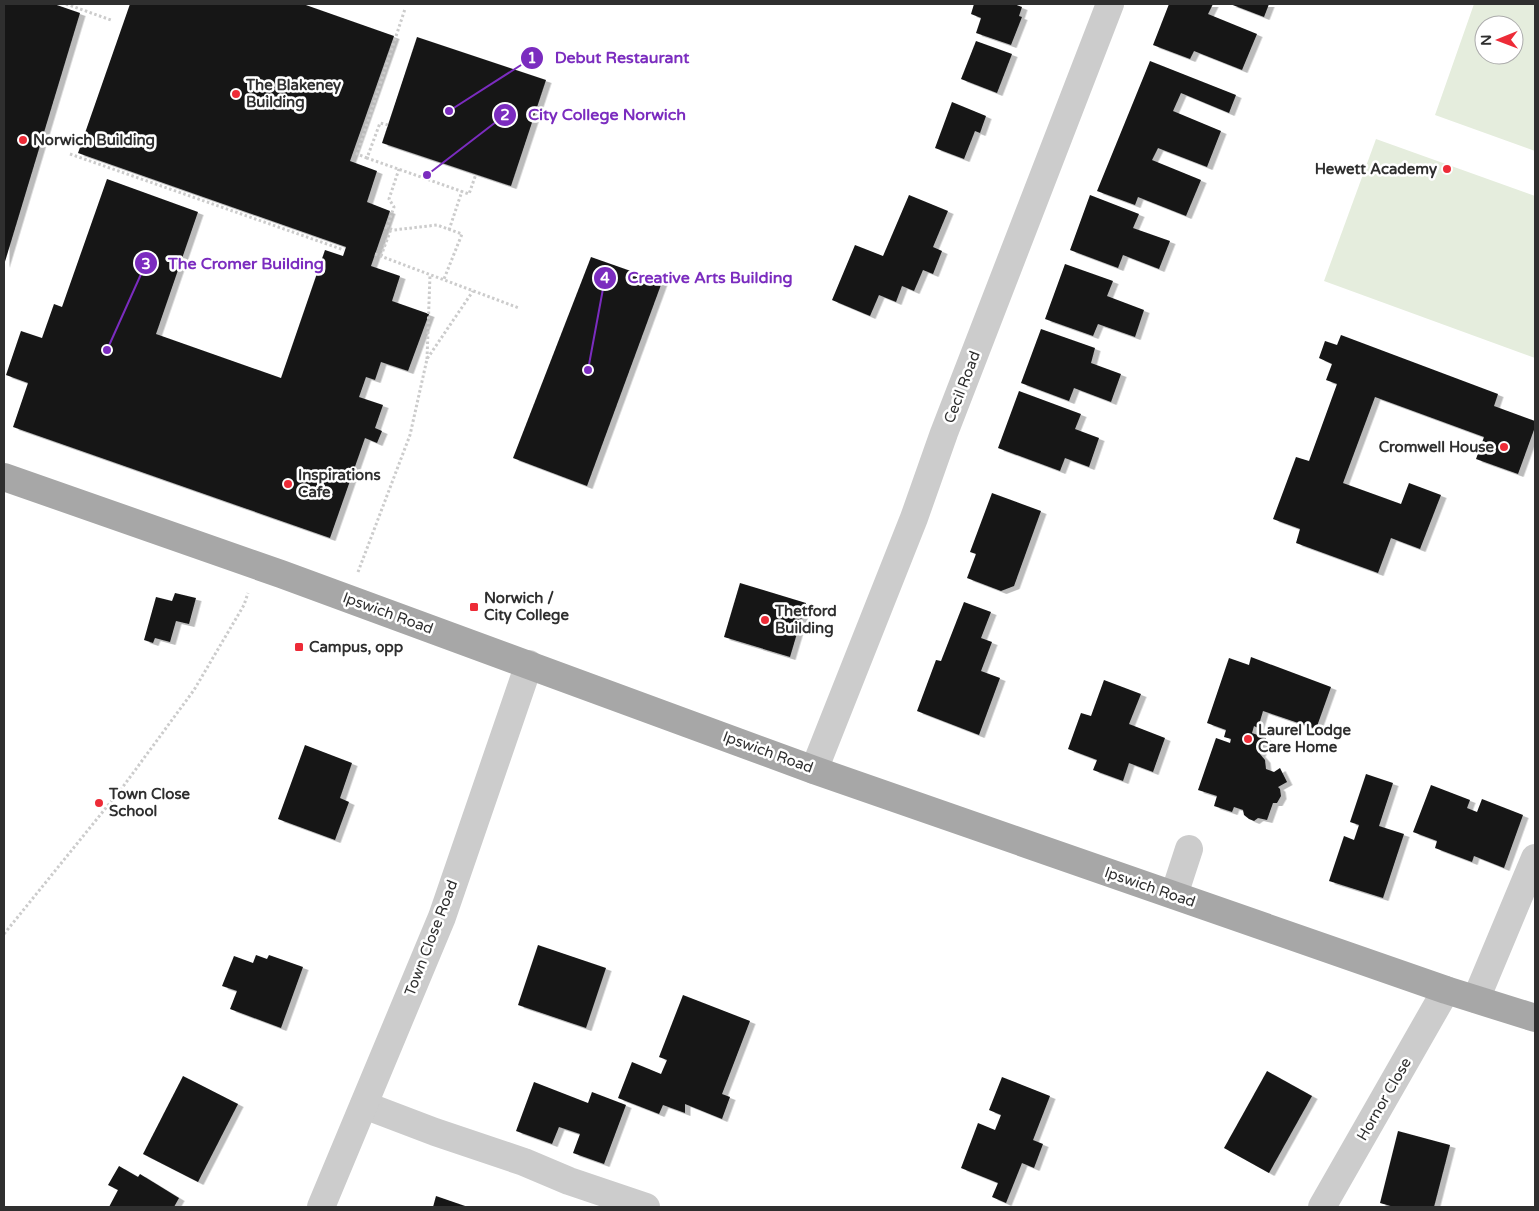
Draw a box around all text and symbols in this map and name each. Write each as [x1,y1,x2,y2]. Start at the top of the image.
north arrow [1474,15,1524,65]
text: N [1478,34,1495,46]
callout: Debut Restaurant [520,42,699,73]
text: Debut Restaurant [555,48,690,68]
text: 1 [527,49,537,67]
place label: The Blakeney Building [245,76,341,112]
marker: The Blakeney Building [230,88,242,100]
callout: City College Norwich [493,99,696,130]
text: City College Norwich [528,105,686,125]
text: 2 [500,106,510,124]
place label: Norwich Building [33,131,155,150]
marker: Norwich Building [17,134,29,146]
place label: Hewett Academy [1315,160,1437,179]
marker: Hewett Academy [1441,163,1453,175]
callout: The Cromer Building [134,248,334,279]
text: The Cromer Building [167,254,324,274]
text: 3 [141,255,151,273]
callout: Creative Arts Building [592,262,802,293]
text: Creative Arts Building [628,268,792,288]
text: 4 [600,269,610,287]
street label: Cecil Road [940,348,984,426]
place label: Cromwell House [1379,438,1495,456]
marker: Cromwell House [1498,441,1510,453]
place label: Inspirations Cafe [298,466,381,501]
marker: Inspirations Cafe [282,478,294,490]
street label: Ipswich Road [340,588,436,638]
place label: Norwich / City College [484,589,570,625]
marker: Norwich / City College [468,601,480,613]
place label: Thetford Building [774,602,837,638]
marker: Thetford Building [759,614,771,626]
place label: Campus, opp [309,638,404,657]
marker: Campus, opp [293,641,305,653]
place label: Laurel Lodge Care Home [1258,721,1351,756]
street label: Ipswich Road [720,727,816,777]
marker: Laurel Lodge Care Home [1242,733,1254,745]
place label: Town Close School [108,785,191,820]
marker: Town Close School [93,797,105,809]
street label: Ipswich Road [1102,863,1198,911]
street label: Town Close Road [401,878,461,998]
street label: Hornor Close [1353,1054,1415,1144]

